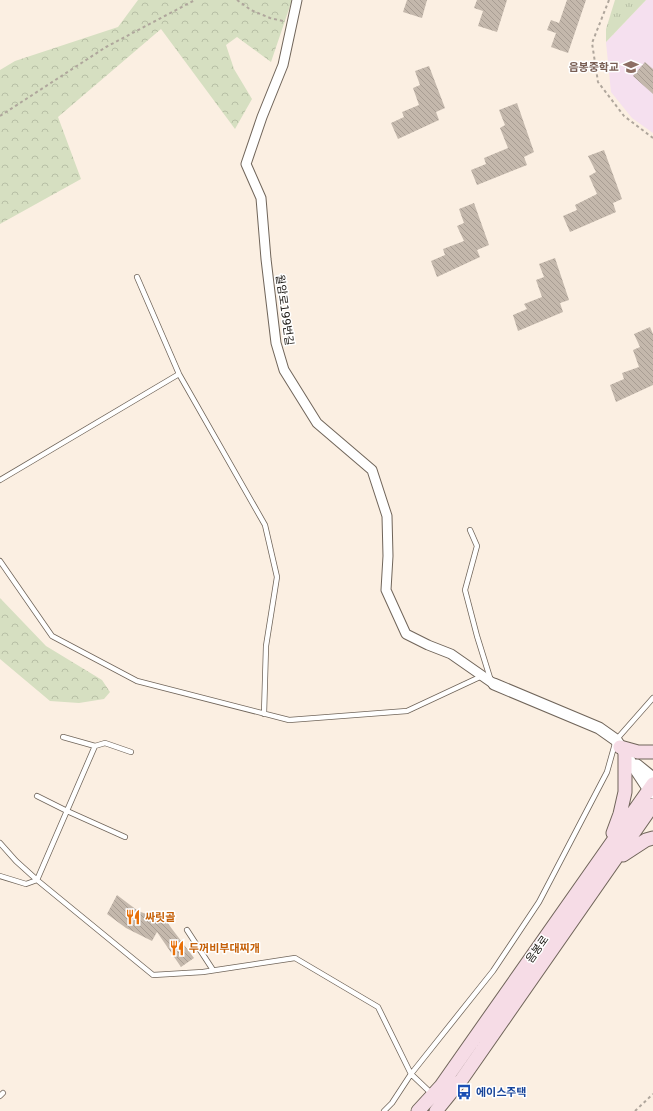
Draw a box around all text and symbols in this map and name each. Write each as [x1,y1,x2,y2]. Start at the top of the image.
school or university icon: 음봉중학교 [622,58,640,76]
place label: 음봉중학교 [568,61,619,74]
street label: 월암로199번길 [273,274,296,346]
restaurant icon: 싸릿골 [124,908,142,926]
place label: 싸릿골 [145,911,175,924]
street label: 음봉로 [523,933,551,965]
restaurant icon: 두꺼비부대찌개 [168,939,186,957]
place label: 두꺼비부대찌개 [189,942,260,955]
bus stop icon: 에이스주택 [455,1083,473,1101]
place label: 에이스주택 [476,1086,527,1099]

